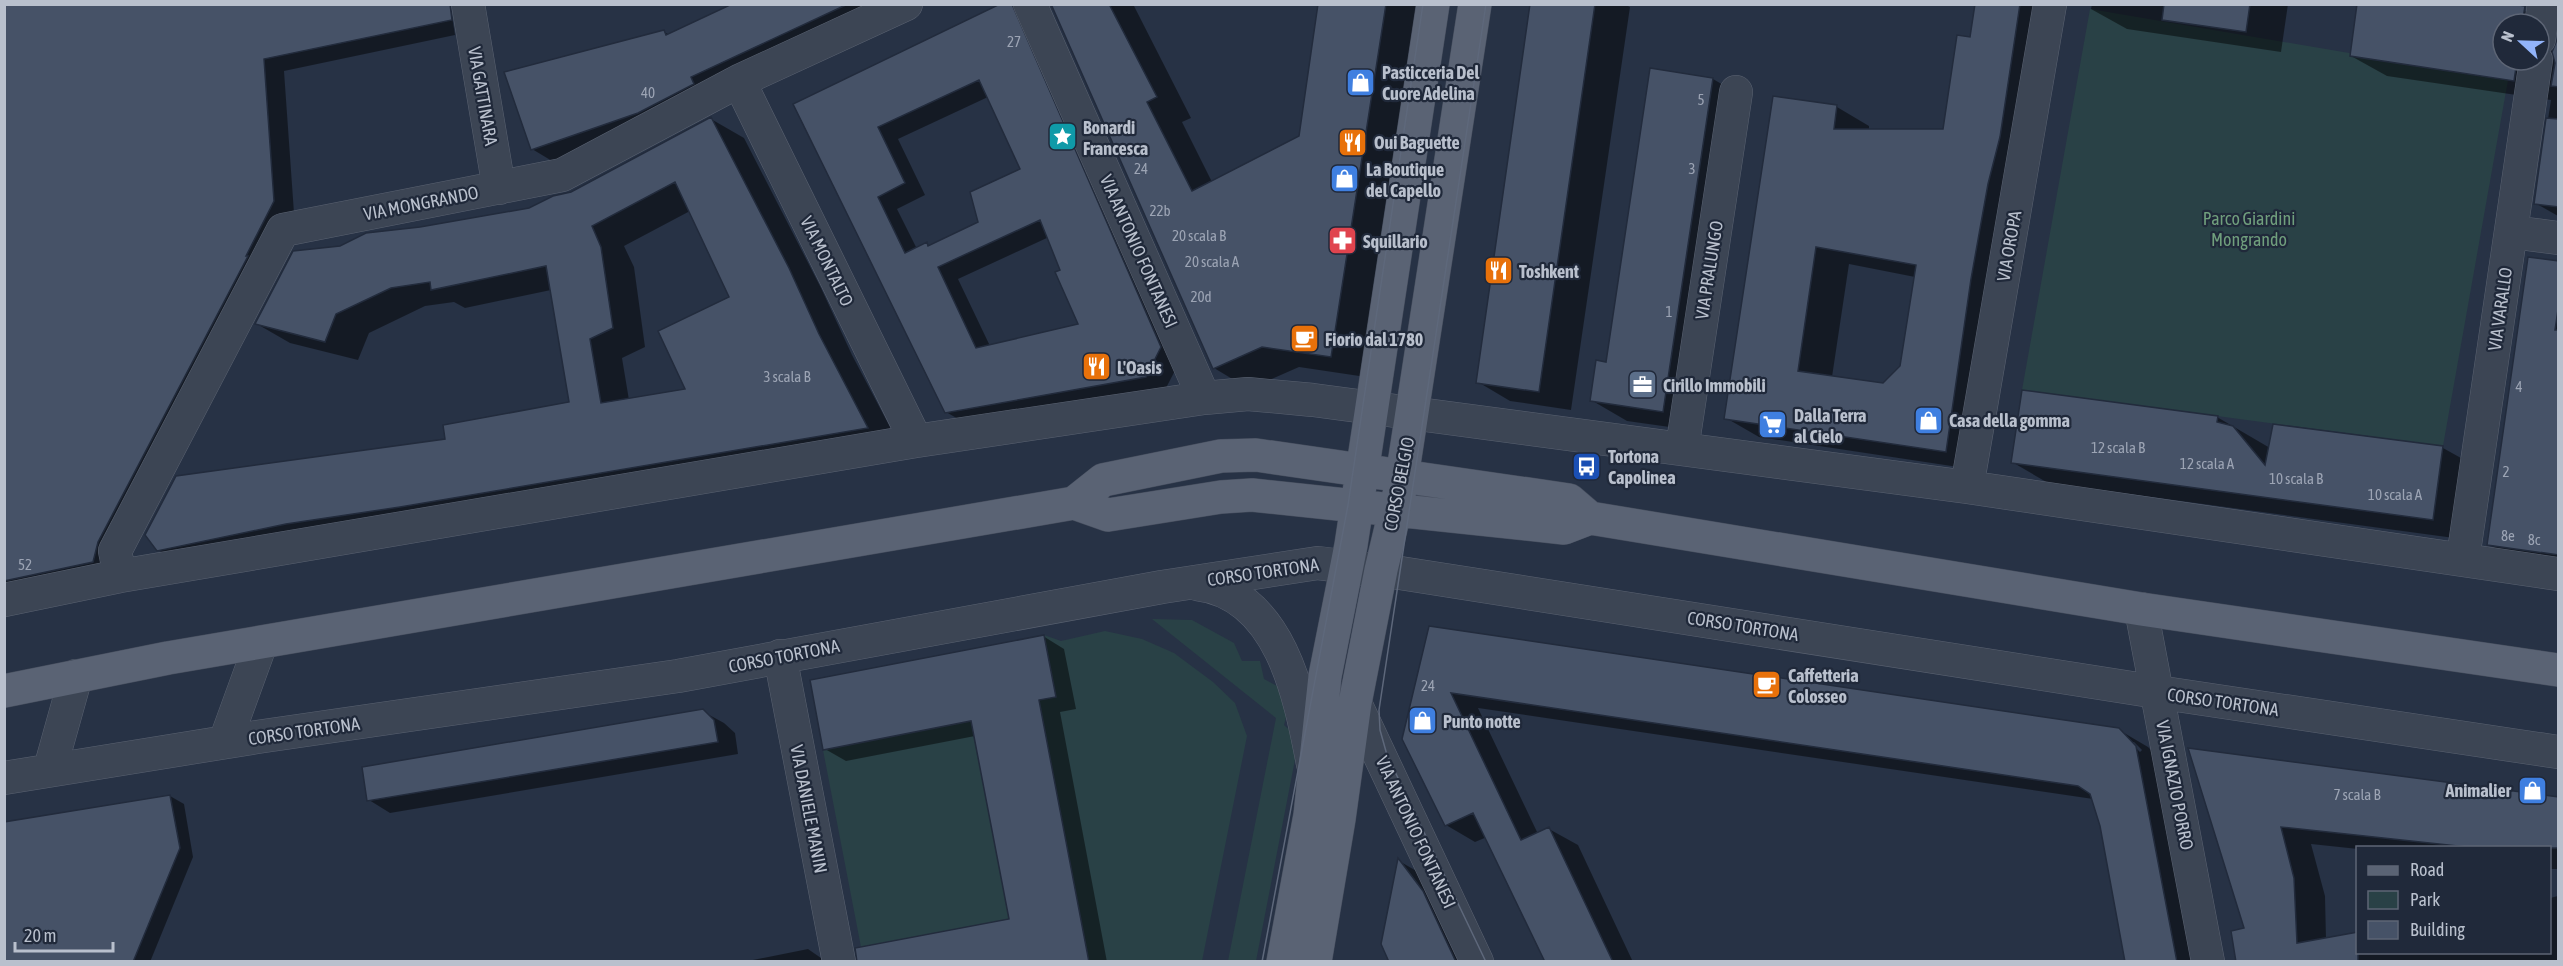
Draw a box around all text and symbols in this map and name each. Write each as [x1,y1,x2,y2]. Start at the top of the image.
north arrow [2491,12,2551,72]
text: N [2497,29,2517,44]
house number: 27 [1007,33,1021,50]
street label: VIA GATTINARA [464,45,502,147]
place label: Pasticceria Del Cuore Adelina [1382,62,1480,104]
shop icon: Pasticceria Del Cuore Adelina [1345,66,1377,98]
house number: 40 [641,84,655,101]
house number: 5 [1697,91,1705,108]
place label: Bonardi Francesca [1083,117,1148,159]
place icon: Bonardi Francesca [1046,121,1078,153]
restaurant icon: Oui Baguette [1337,126,1369,158]
place label: Oui Baguette [1374,132,1460,153]
place label: La Boutique del Capello [1366,159,1444,201]
house number: 24 [1134,160,1148,177]
house number: 3 [1688,160,1696,177]
shop icon: La Boutique del Capello [1329,163,1361,195]
street label: VIA ANTONIO FONTANESI [1096,171,1182,331]
street label: VIA MONGRANDO [362,182,480,224]
house number: 22b [1149,202,1171,219]
park label: Parco Giardini Mongrando [2203,208,2295,250]
street label: VIA OROPA [1992,209,2026,283]
street label: VIA MONTALTO [796,213,858,309]
street label: VIA PRALUNGO [1691,219,1727,321]
pharmacy icon: Squillario [1326,225,1358,257]
house number: 20 scala B [1172,227,1226,244]
place label: Squillario [1363,231,1428,252]
house number: 20 scala A [1185,253,1240,270]
restaurant icon: Toshkent [1482,255,1514,287]
place label: Toshkent [1519,261,1580,282]
street label: VIA VARALLO [2484,266,2516,352]
house number: 20d [1190,288,1212,305]
house number: 1 [1665,303,1673,320]
cafe icon: Fiorio dal 1780 [1288,323,1320,355]
place label: Fiorio dal 1780 [1325,329,1423,350]
restaurant icon: L'Oasis [1080,351,1112,383]
place label: L'Oasis [1117,357,1162,378]
house number: 3 scala B [763,368,811,385]
office icon: Cirillo Immobili [1626,369,1658,401]
place label: Cirillo Immobili [1663,375,1766,396]
house number: 4 [2515,378,2523,395]
shop icon: Casa della gomma [1912,404,1944,436]
place label: Dalla Terra al Cielo [1794,405,1866,447]
supermarket icon: Dalla Terra al Cielo [1757,409,1789,441]
place label: Casa della gomma [1949,410,2070,431]
street label: CORSO BELGIO [1380,435,1418,533]
house number: 12 scala B [2091,439,2145,456]
place label: Tortona Capolinea [1608,446,1676,488]
bus stop icon: Tortona Capolinea [1571,450,1603,482]
house number: 12 scala A [2180,455,2235,472]
house number: 2 [2502,463,2510,480]
house number: 10 scala B [2269,470,2323,487]
house number: 10 scala A [2368,486,2423,503]
house number: 8e [2501,527,2515,544]
house number: 8c [2528,531,2541,548]
street label: CORSO TORTONA [1206,554,1320,590]
house number: 52 [18,556,32,573]
street label: CORSO TORTONA [1686,607,1800,645]
street label: CORSO TORTONA [727,635,841,677]
place label: Caffetteria Colosseo [1788,665,1859,707]
cafe icon: Caffetteria Colosseo [1751,669,1783,701]
house number: 24 [1421,677,1435,694]
street label: CORSO TORTONA [2166,684,2280,720]
shop icon: Punto notte [1406,705,1438,737]
place label: Punto notte [1443,711,1521,732]
street label: CORSO TORTONA [247,713,361,749]
street label: VIA IGNAZIO PORRO [2152,718,2198,852]
street label: VIA DANIELE MANIN [786,743,832,875]
street label: VIA ANTONIO FONTANESI [1372,753,1460,911]
shop icon: Animalier [2516,774,2548,806]
place label: Animalier [2445,780,2512,801]
house number: 7 scala B [2333,786,2381,803]
legend [2356,846,2551,954]
text: Road [2410,859,2444,880]
text: Park [2410,889,2440,910]
scale bar [15,915,112,953]
text: Building [2410,919,2465,940]
text: 20 m [24,925,56,946]

